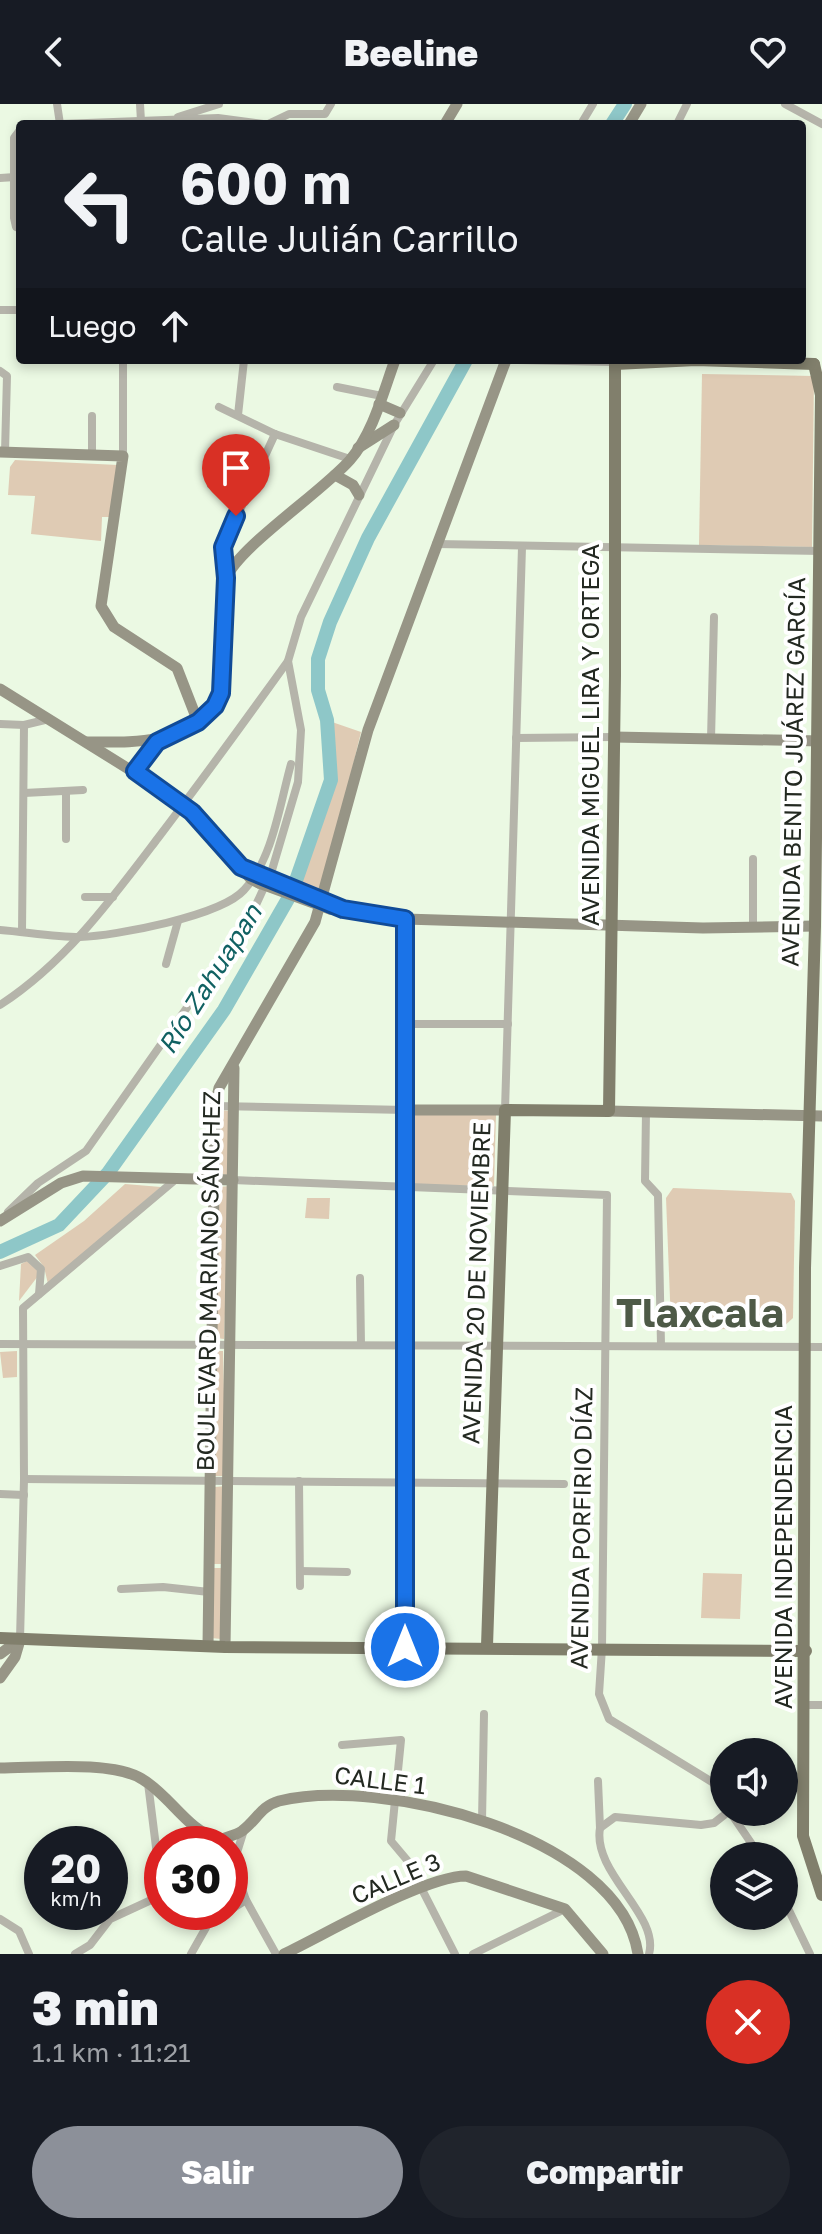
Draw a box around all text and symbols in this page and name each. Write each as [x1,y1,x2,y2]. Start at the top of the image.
icon: back [32,30,76,74]
icon: heart [746,30,790,74]
text: Beeline [344,31,478,74]
text: 600 m [180,149,351,216]
icon: left [48,152,152,256]
text: Calle Julián Carrillo [180,217,519,260]
icon: ahead [153,304,197,348]
text: Luego [48,308,137,344]
pin [202,434,270,516]
icon: arrive [214,446,258,490]
street label: AVENIDA MIGUEL LIRA Y ORTEGA [575,544,604,926]
street label: AVENIDA BENITO JUÁREZ GARCÍA [775,577,810,967]
water label: Río Zahuapan [151,898,268,1059]
street label: BOULEVARD MARIANO SÁNCHEZ [190,1090,225,1472]
street label: AVENIDA 20 DE NOVIEMBRE [455,1121,496,1445]
district label: Tlaxcala [616,1288,784,1336]
street label: AVENIDA PORFIRIO DÍAZ [564,1386,597,1670]
street label: AVENIDA INDEPENDENCIA [768,1405,797,1709]
position arrow [363,1605,447,1689]
map controls [710,1738,798,1930]
button: sound [710,1738,798,1826]
street label: CALLE 1 [333,1760,427,1799]
speed limit sign: 30 [144,1826,248,1930]
button: layers [710,1842,798,1930]
text: 20 [51,1844,101,1892]
street label: CALLE 3 [346,1846,444,1909]
text: km/h [51,1886,101,1910]
text: 3 min [32,1978,159,2036]
button: close [706,1980,790,2064]
text: 1.1 km · 11:21 [32,2037,191,2068]
button: Salir [32,2126,403,2218]
button: Compartir [419,2126,790,2218]

